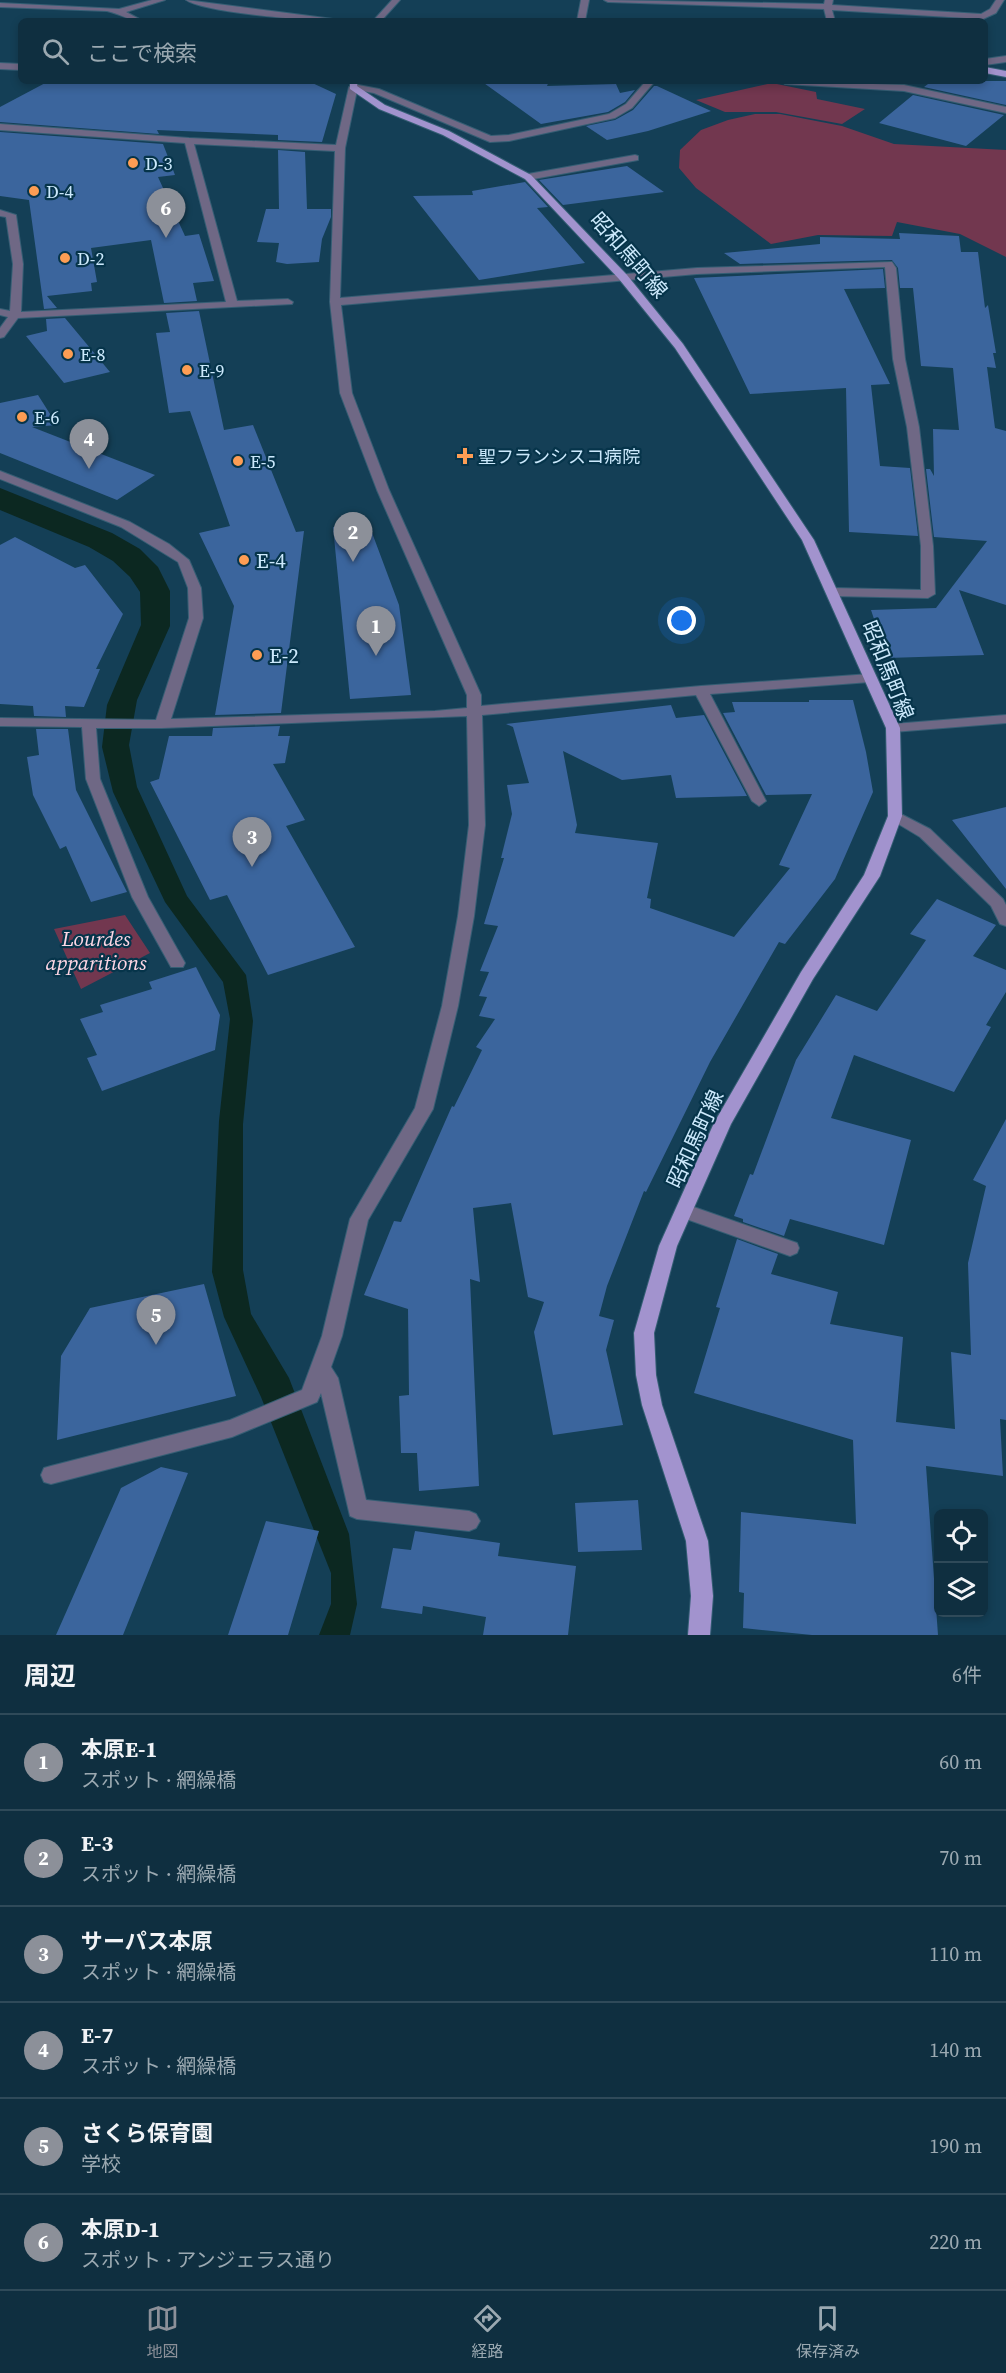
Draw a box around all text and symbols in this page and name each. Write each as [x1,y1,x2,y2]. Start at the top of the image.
search box [18,18,988,84]
icon: search [39,35,72,68]
text: ここで検索 [87,38,197,68]
place label: D-3 [145,151,172,176]
marker: D-3 [126,156,140,170]
place label: D-4 [46,179,73,204]
marker: D-4 [27,184,41,198]
pin: 6 [146,188,186,238]
street label: 昭和馬町線 [584,206,674,304]
place label: D-2 [77,246,104,271]
marker: D-2 [58,251,72,265]
place label: E-8 [80,342,105,367]
marker: E-8 [61,347,75,361]
place label: E-9 [199,358,224,383]
marker: E-9 [180,363,194,377]
place label: E-6 [34,405,59,430]
marker: E-6 [15,410,29,424]
pin: 4 [70,420,109,469]
place label: 聖フランシスコ病院 [478,444,640,469]
marker: 聖フランシスコ病院 [456,447,474,465]
place label: E-5 [250,449,275,474]
marker: E-5 [231,454,245,468]
pin: 2 [334,512,372,562]
place label: E-4 [256,546,286,575]
marker: E-4 [237,553,251,567]
pin: 1 [356,606,395,656]
your location [667,606,696,635]
street label: 昭和馬町線 [855,616,921,724]
place label: E-2 [269,641,299,670]
marker: E-2 [250,648,264,662]
pin: 3 [232,818,272,867]
park label: Lourdes apparitions [46,924,147,977]
street label: 昭和馬町線 [660,1085,730,1193]
pin: 5 [136,1296,176,1345]
map controls [934,1509,988,1617]
button: locate [934,1509,988,1563]
button: layers [934,1563,988,1617]
text: 周辺 [24,1658,76,1694]
text: 6件 [952,1661,982,1689]
text: 本原E-1 [81,1734,157,1764]
text: 1 [38,1748,49,1776]
text: 60 m [939,1748,982,1776]
text: スポット · 網繰橋 [81,1766,236,1794]
text: E-3 [81,1828,113,1858]
text: 2 [38,1844,49,1872]
text: 70 m [939,1844,982,1872]
text: スポット · 網繰橋 [81,1860,236,1888]
text: サーパス本原 [81,1926,213,1956]
text: 3 [38,1940,49,1968]
text: 110 m [929,1940,982,1968]
text: スポット · 網繰橋 [81,1958,236,1986]
text: E-7 [81,2020,113,2050]
text: 4 [38,2036,49,2064]
text: 140 m [929,2036,982,2064]
text: スポット · 網繰橋 [81,2052,236,2080]
text: さくら保育園 [81,2118,213,2148]
text: 5 [38,2132,49,2160]
text: 190 m [929,2132,982,2160]
text: 学校 [81,2150,121,2178]
text: 本原D-1 [81,2214,160,2244]
text: 6 [38,2228,49,2256]
text: 220 m [929,2228,982,2256]
text: スポット · アンジェラス通り [81,2246,335,2274]
tab: 地図 [146,2302,179,2362]
tab: 経路 [471,2302,504,2362]
tab: 保存済み [796,2302,860,2362]

